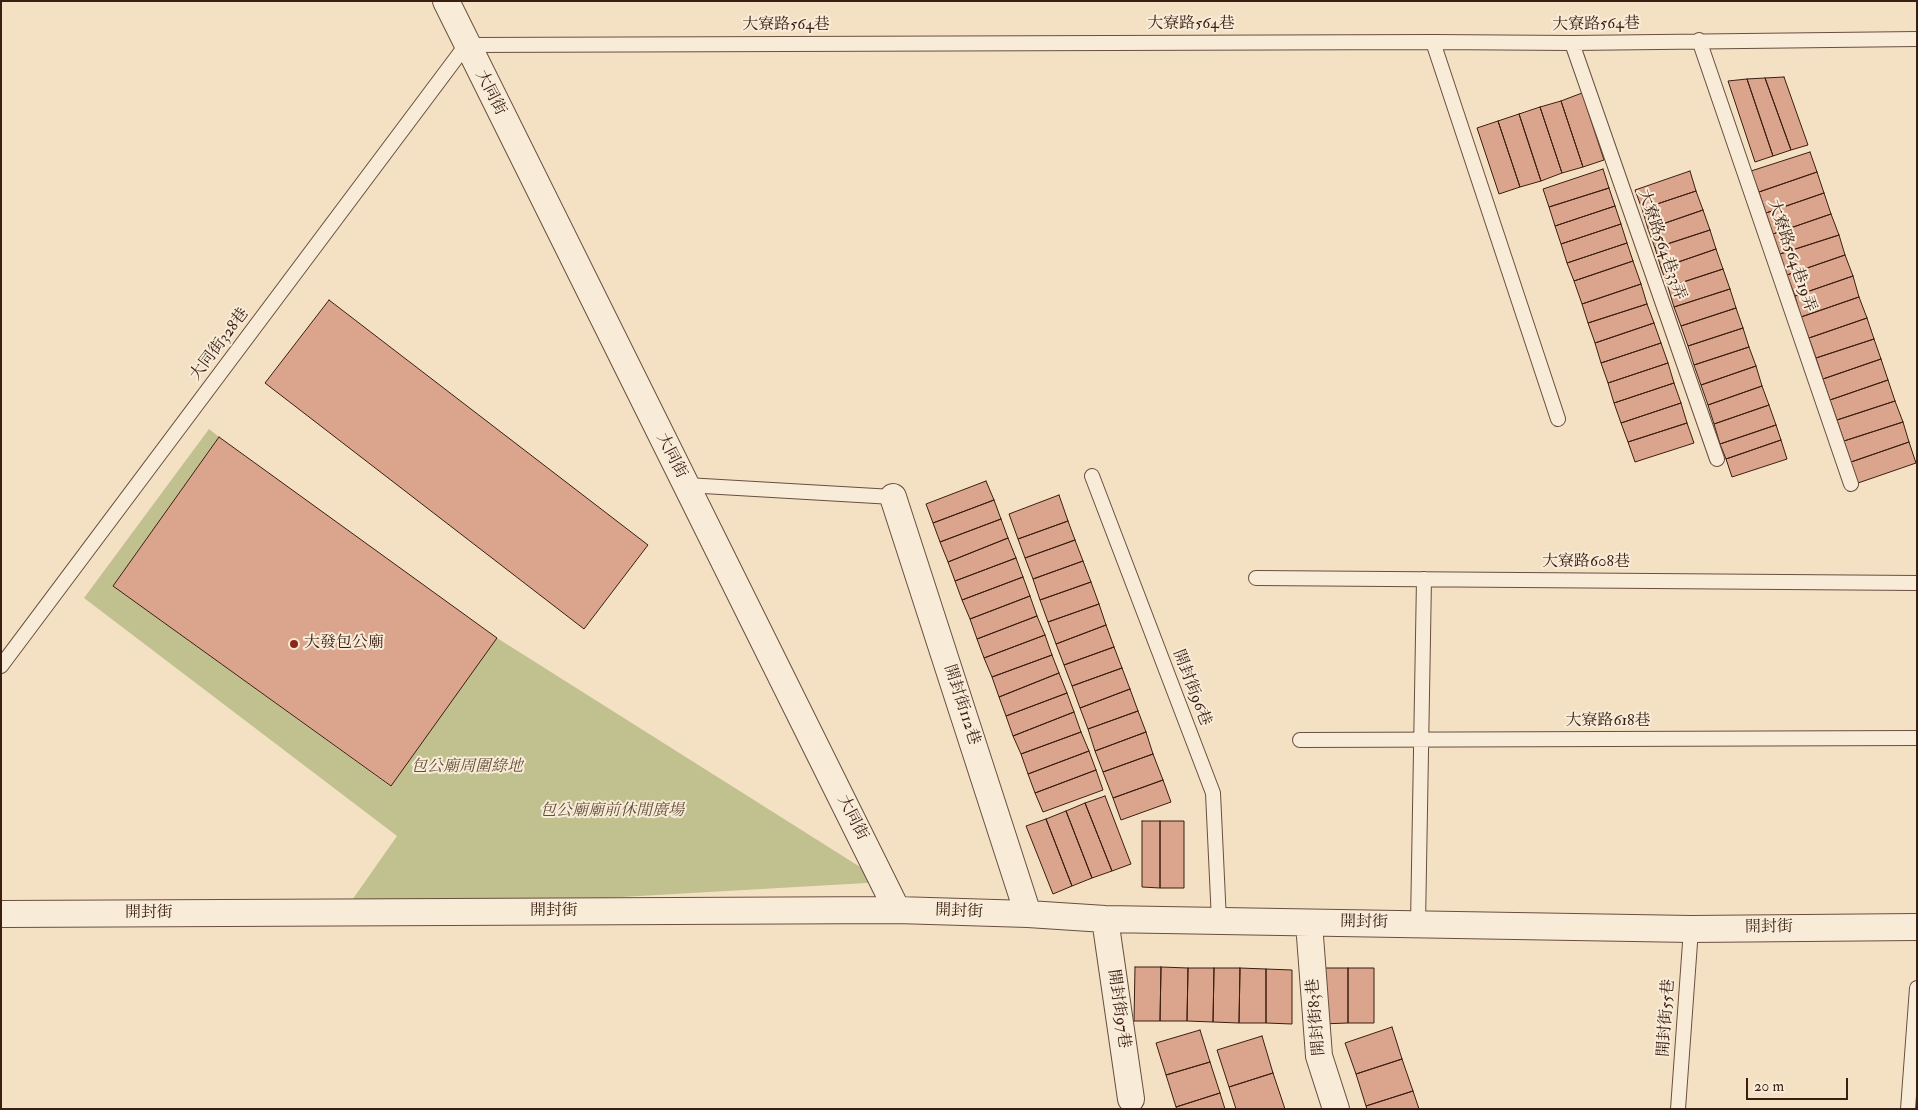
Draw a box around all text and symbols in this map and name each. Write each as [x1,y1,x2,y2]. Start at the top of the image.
street label: 大寮路564巷 [1147,15,1235,35]
street label: 大寮路564巷 [1552,15,1640,35]
street label: 大寮路564巷 [742,16,830,36]
street label: 大同街 [471,67,509,119]
street label: 大寮路564巷33弄 [1633,187,1689,303]
street label: 大寮路564巷19弄 [1763,197,1819,315]
street label: 大同街328巷 [187,305,253,385]
street label: 大同街 [652,430,690,482]
street label: 大寮路608巷 [1542,553,1630,573]
place label: 大發包公廟 [304,634,384,654]
marker: 大發包公廟 [288,638,300,650]
street label: 開封街96巷 [1168,647,1214,729]
street label: 開封街112巷 [939,662,983,748]
street label: 大寮路618巷 [1565,712,1651,732]
park label: 包公廟周圍綠地 [411,758,523,778]
street label: 大同街 [833,792,871,844]
park label: 包公廟廟前休閒廣場 [540,802,684,822]
street label: 開封街 [530,902,578,922]
street label: 開封街 [935,902,983,922]
street label: 開封街 [125,904,173,924]
street label: 開封街 [1340,913,1388,933]
street label: 開封街 [1745,918,1793,938]
street label: 開封街97巷 [1103,968,1133,1050]
street label: 開封街83巷 [1304,977,1330,1057]
street label: 開封街55巷 [1655,978,1679,1058]
scale bar [1748,1068,1850,1100]
text: 20 m [1754,1077,1784,1096]

